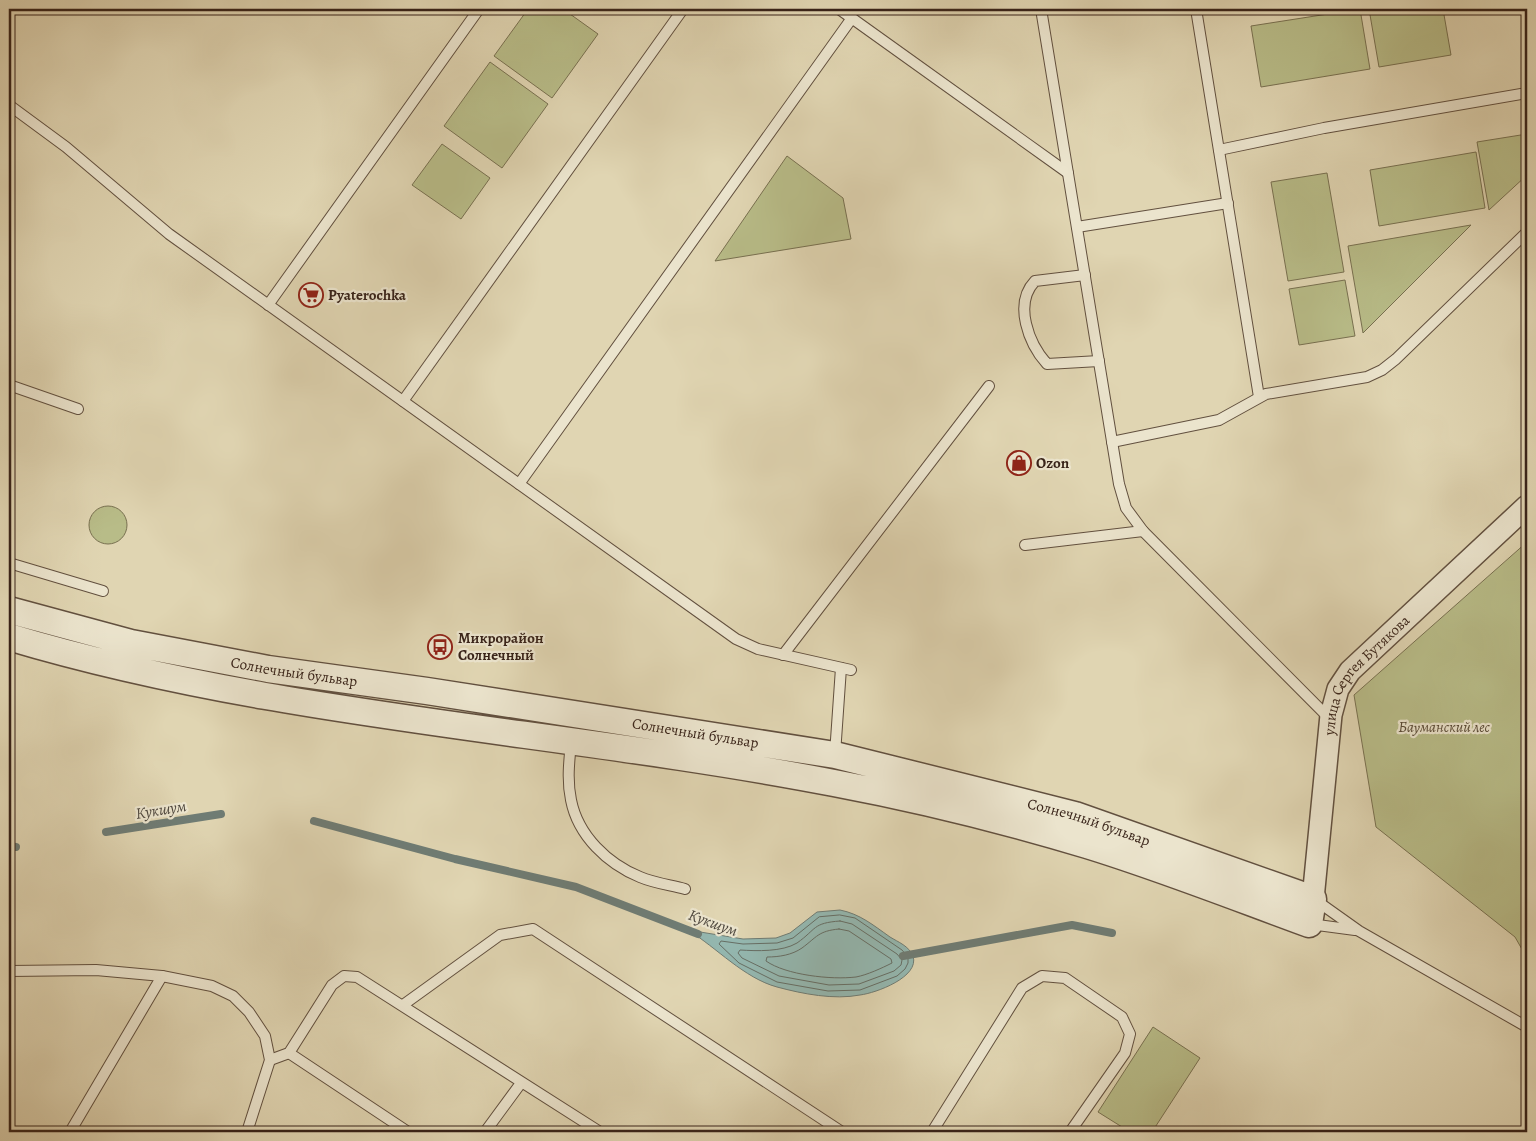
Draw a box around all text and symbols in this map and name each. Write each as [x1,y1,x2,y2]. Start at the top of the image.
supermarket icon: Pyaterochka [298,282,324,308]
place label: Pyaterochka [328,285,407,305]
shop icon: Ozon [1006,450,1032,476]
place label: Ozon [1036,453,1070,473]
street label: улица Сергея Бутякова [1319,610,1414,737]
place label: Микрорайон Солнечный [458,628,544,665]
bus stop icon: Микрорайон Солнечный [427,634,453,660]
street label: Солнечный бульвар [229,652,359,691]
street label: Солнечный бульвар [631,713,760,753]
park label: Бауманский лес [1398,717,1491,737]
street label: Солнечный бульвар [1025,793,1153,851]
water label: Кукшум [134,795,188,825]
water label: Кукшум [685,904,741,942]

